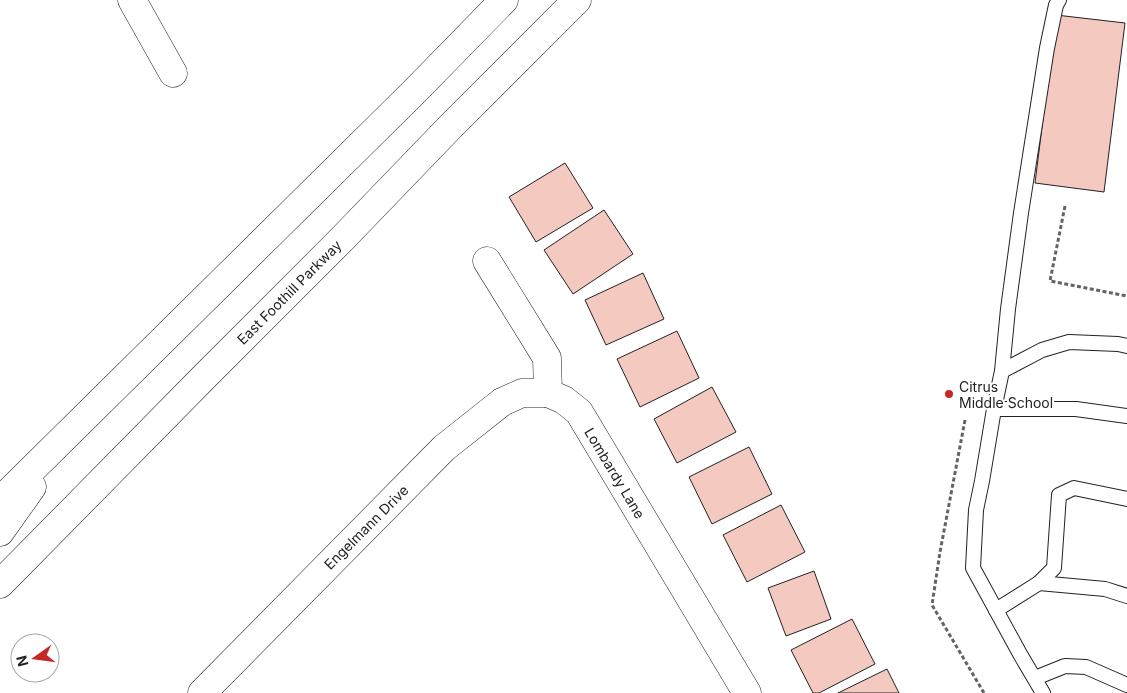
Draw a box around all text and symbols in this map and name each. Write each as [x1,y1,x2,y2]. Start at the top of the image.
street label: East Foothill Parkway [233,236,345,348]
place label: Citrus Middle School [959,378,1053,411]
marker: Citrus Middle School [943,388,955,400]
street label: Lombardy Lane [581,425,649,521]
street label: Engelmann Drive [320,481,412,573]
north arrow [10,633,60,683]
text: N [12,654,31,668]

